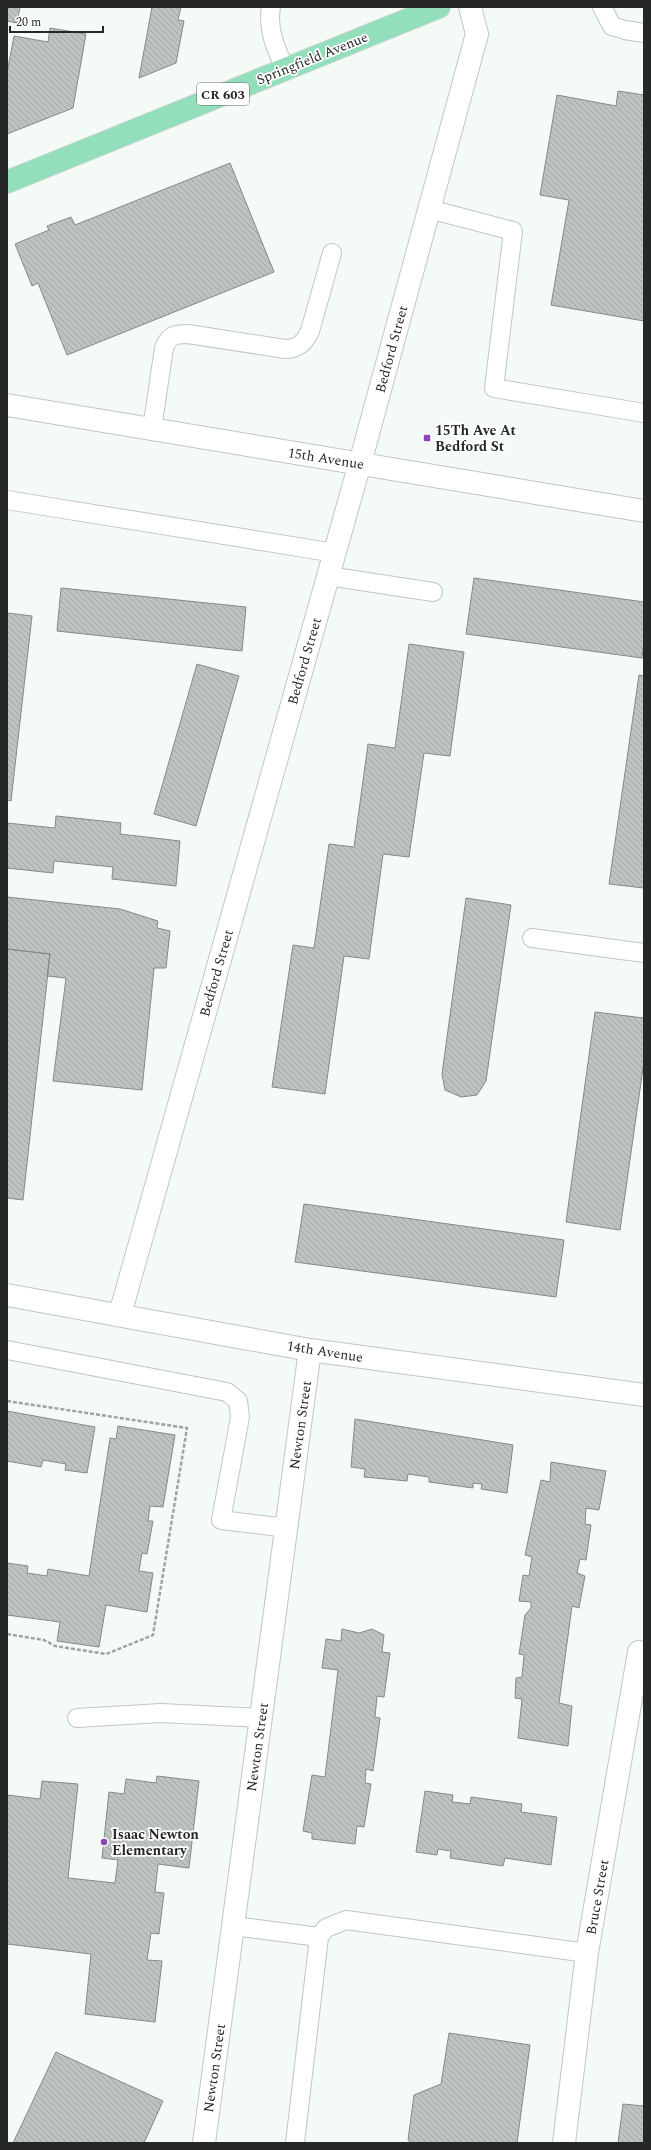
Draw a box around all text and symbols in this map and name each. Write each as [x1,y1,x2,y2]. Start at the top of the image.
scale bar [10,8,103,34]
text: 20 m [16,13,41,32]
street label: Springfield Avenue [253,26,371,90]
road number: CR 603 [197,83,249,105]
street label: Bedford Street [370,303,413,395]
place label: 15Th Ave At Bedford St [435,420,517,457]
marker: 15Th Ave At Bedford St [422,433,432,443]
street label: 15th Avenue [286,442,366,475]
street label: Bedford Street [282,615,327,707]
street label: Bedford Street [194,927,239,1019]
street label: 14th Avenue [285,1335,365,1368]
street label: Newton Street [284,1379,317,1471]
street label: Newton Street [241,1701,274,1793]
place label: Isaac Newton Elementary [112,1824,199,1861]
marker: Isaac Newton Elementary [99,1837,109,1847]
street label: Bruce Street [581,1858,614,1937]
street label: Newton Street [198,2022,231,2114]

